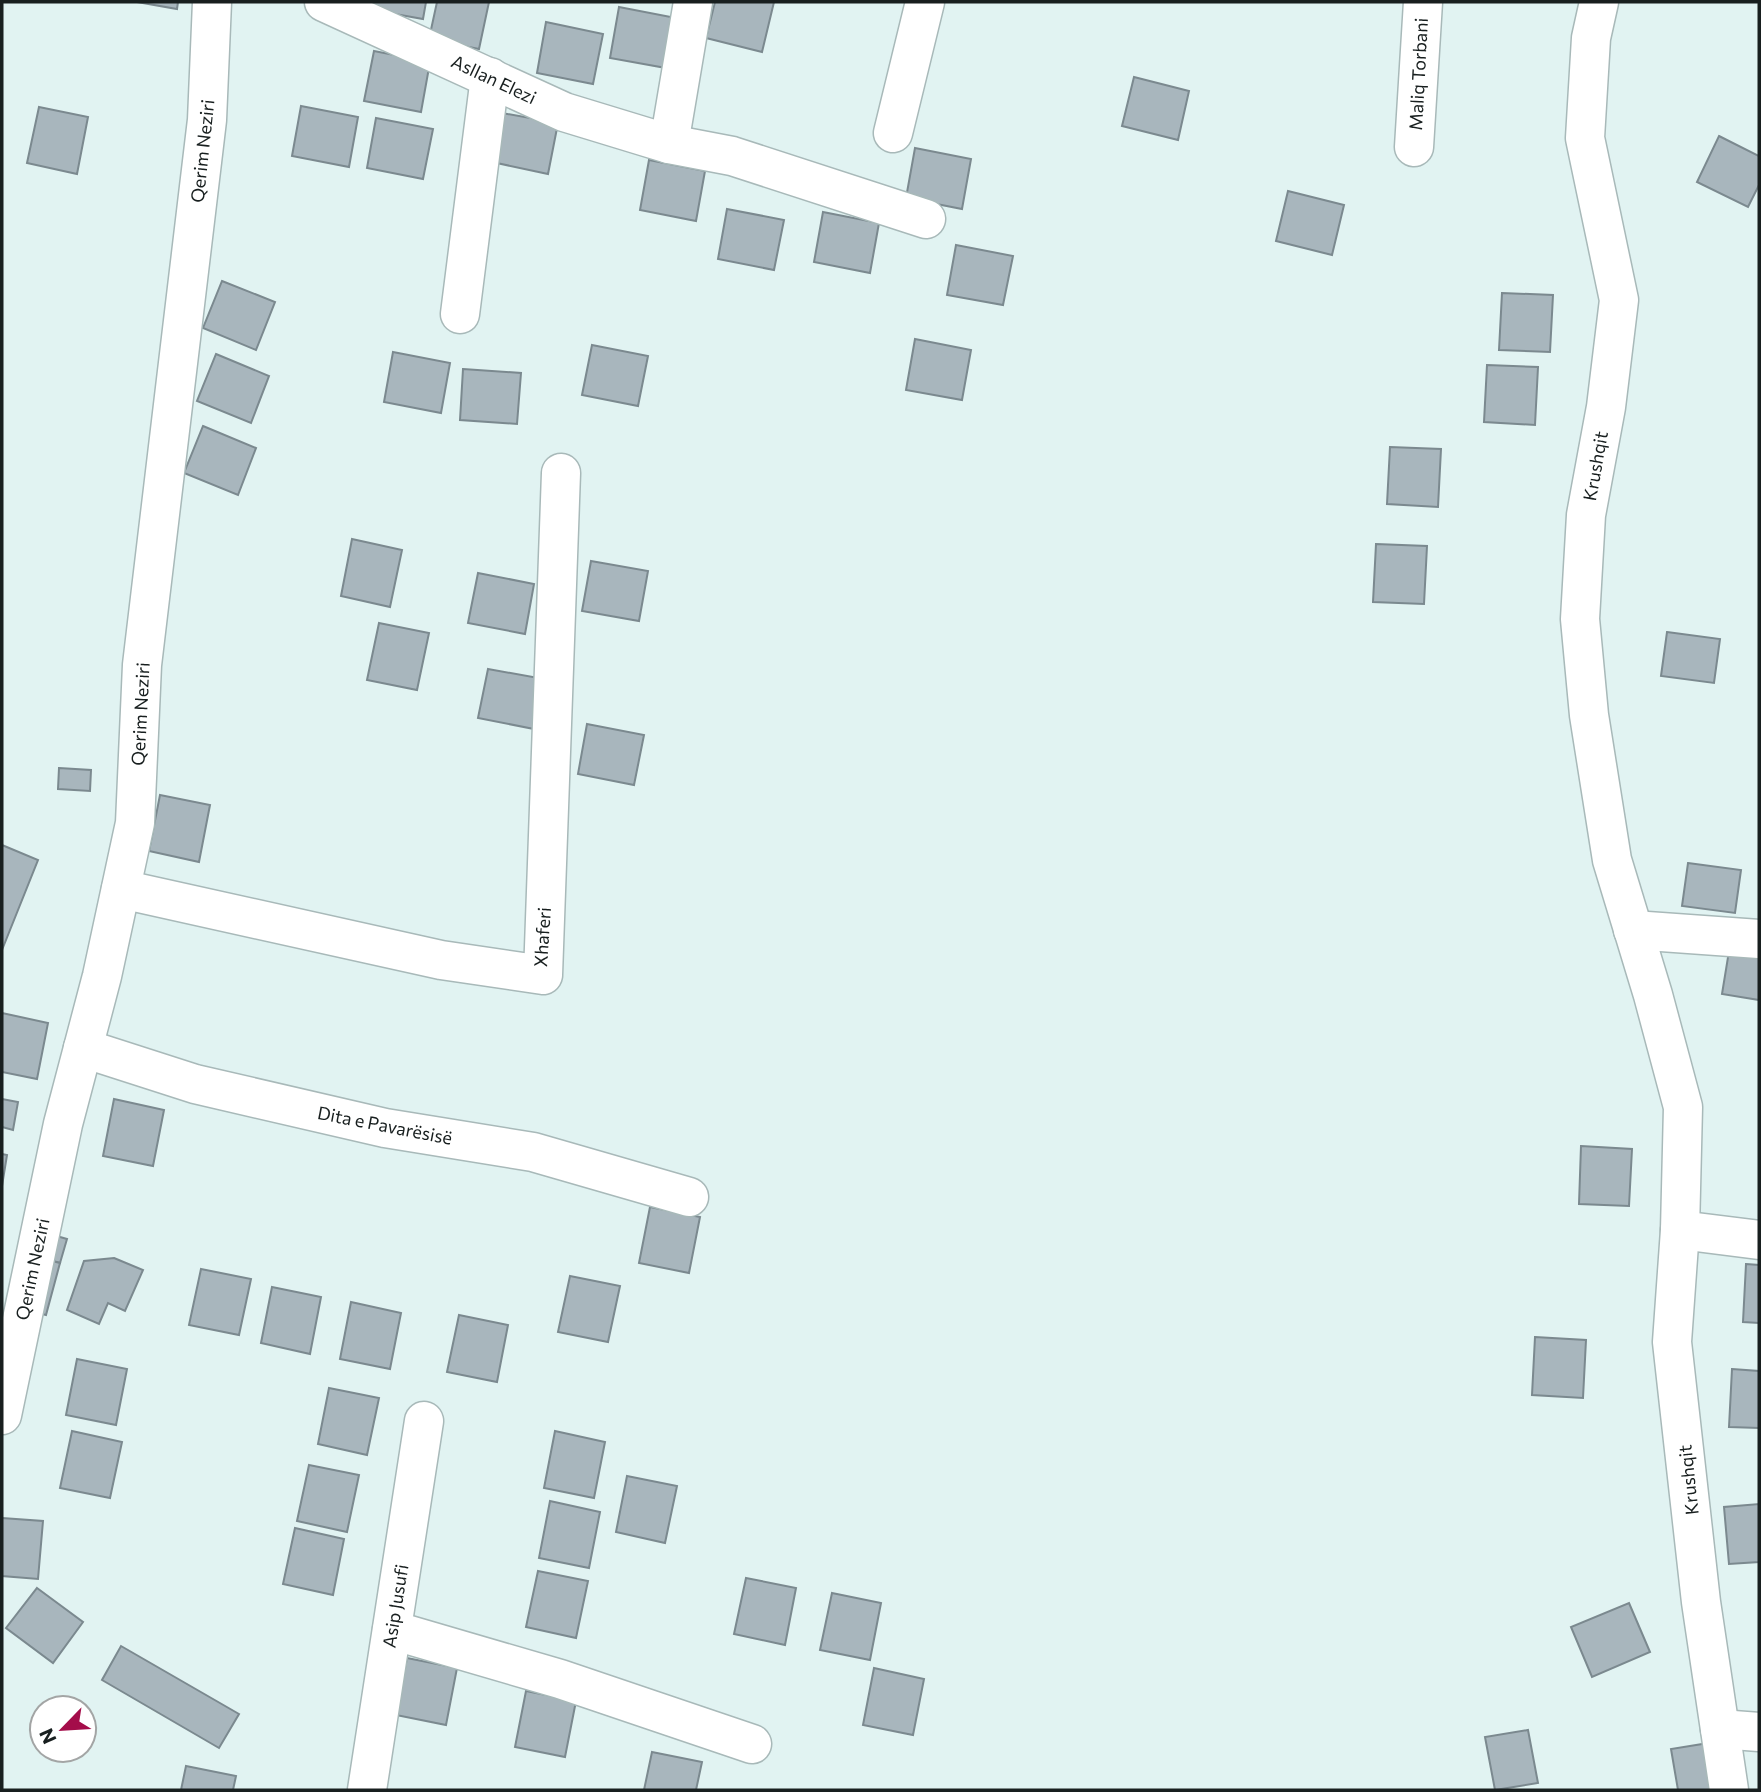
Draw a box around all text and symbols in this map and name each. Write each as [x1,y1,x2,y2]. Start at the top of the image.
street label: Maliq Torbani [1404,17,1432,131]
street label: Asllan Elezi [448,50,540,108]
street label: Qerim Neziri [186,98,218,204]
street label: Krushqit [1578,429,1612,503]
street label: Qerim Neziri [126,662,154,766]
street label: Xhaferi [529,906,555,968]
street label: Dita e Pavarësisë [316,1101,454,1149]
street label: Qerim Neziri [10,1216,54,1322]
street label: Krushqit [1673,1444,1703,1516]
street label: Asip Jusufi [378,1562,412,1650]
north arrow [28,1694,98,1764]
text: N [34,1725,61,1748]

